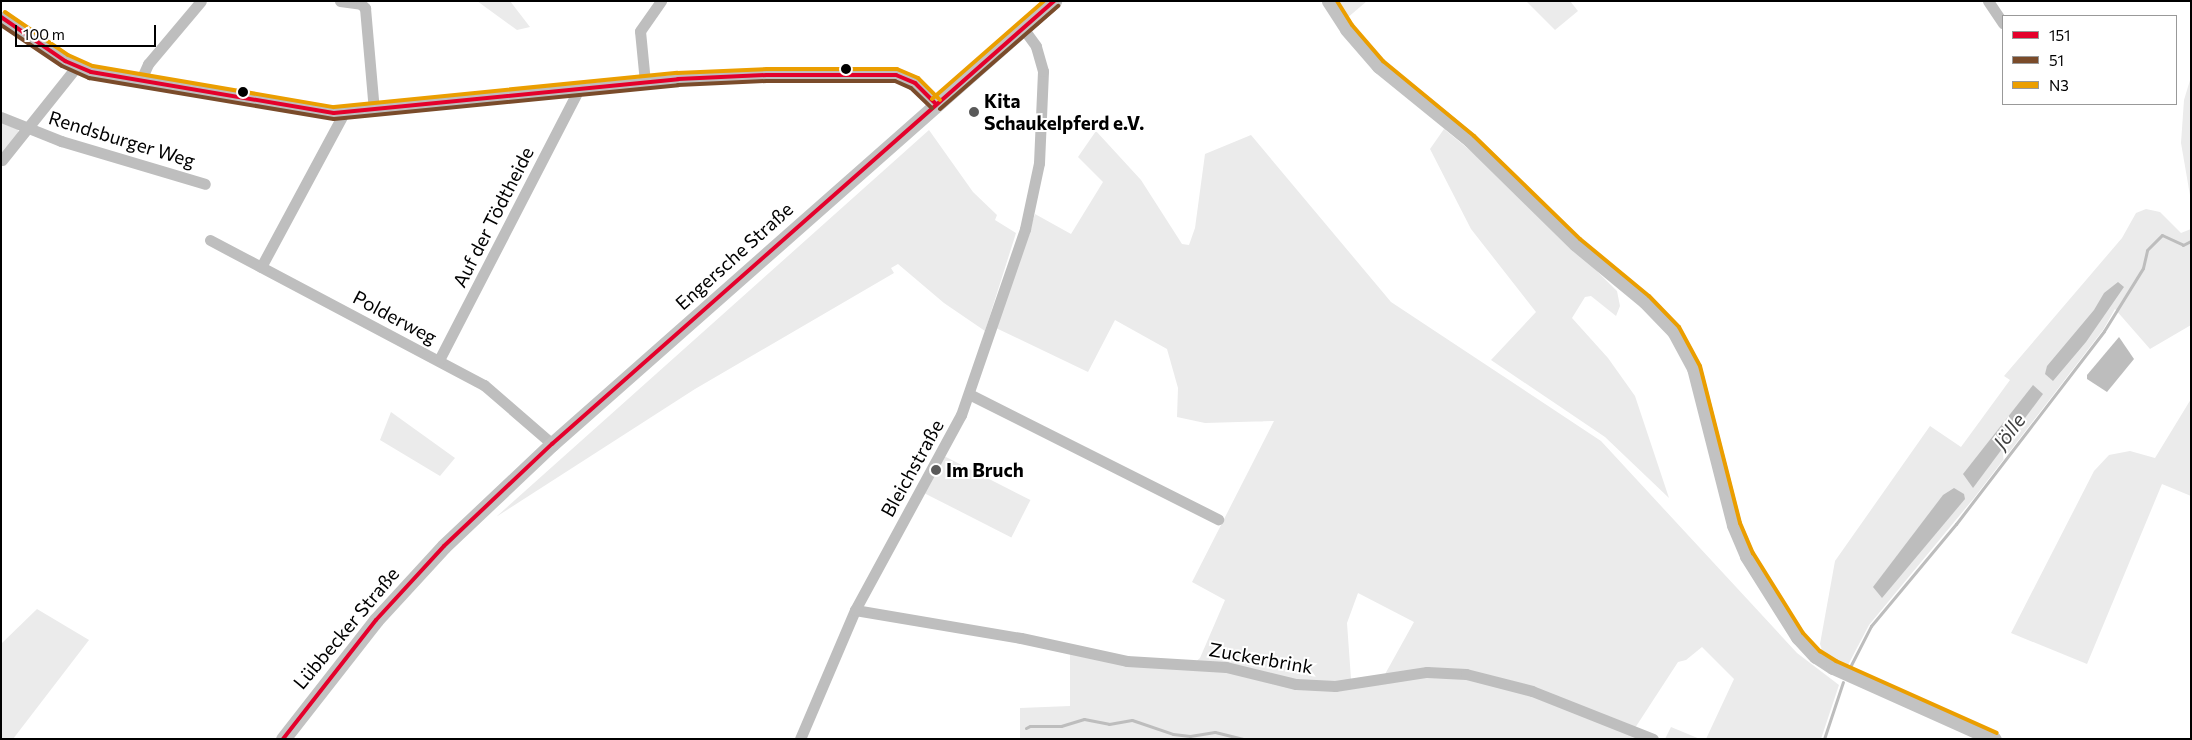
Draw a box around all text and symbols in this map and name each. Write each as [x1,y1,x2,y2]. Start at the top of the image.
scale bar [18,15,159,47]
legend [2002,15,2177,105]
text: 100 m [23,25,65,43]
text: 151 [2049,26,2070,44]
text: 51 [2049,51,2064,69]
unlabelled marker [841,64,851,74]
text: N3 [2049,76,2069,94]
unlabelled marker [238,87,248,97]
place label: Kita Schaukelpferd e.V. [984,90,1144,134]
street label: Rendsburger Weg [46,106,198,172]
marker: Kita Schaukelpferd e.V. [968,106,980,118]
street label: Auf der Tödtheide [448,143,538,291]
street label: Engersche Straße [671,197,797,315]
street label: Polderweg [349,285,441,349]
water label: Jölle [1988,408,2030,454]
street label: Bleichstraße [876,415,948,521]
place label: Im Bruch [946,459,1024,481]
marker: Im Bruch [930,464,942,476]
street label: Lübbecker Straße [288,562,404,694]
street label: Zuckerbrink [1207,638,1315,678]

